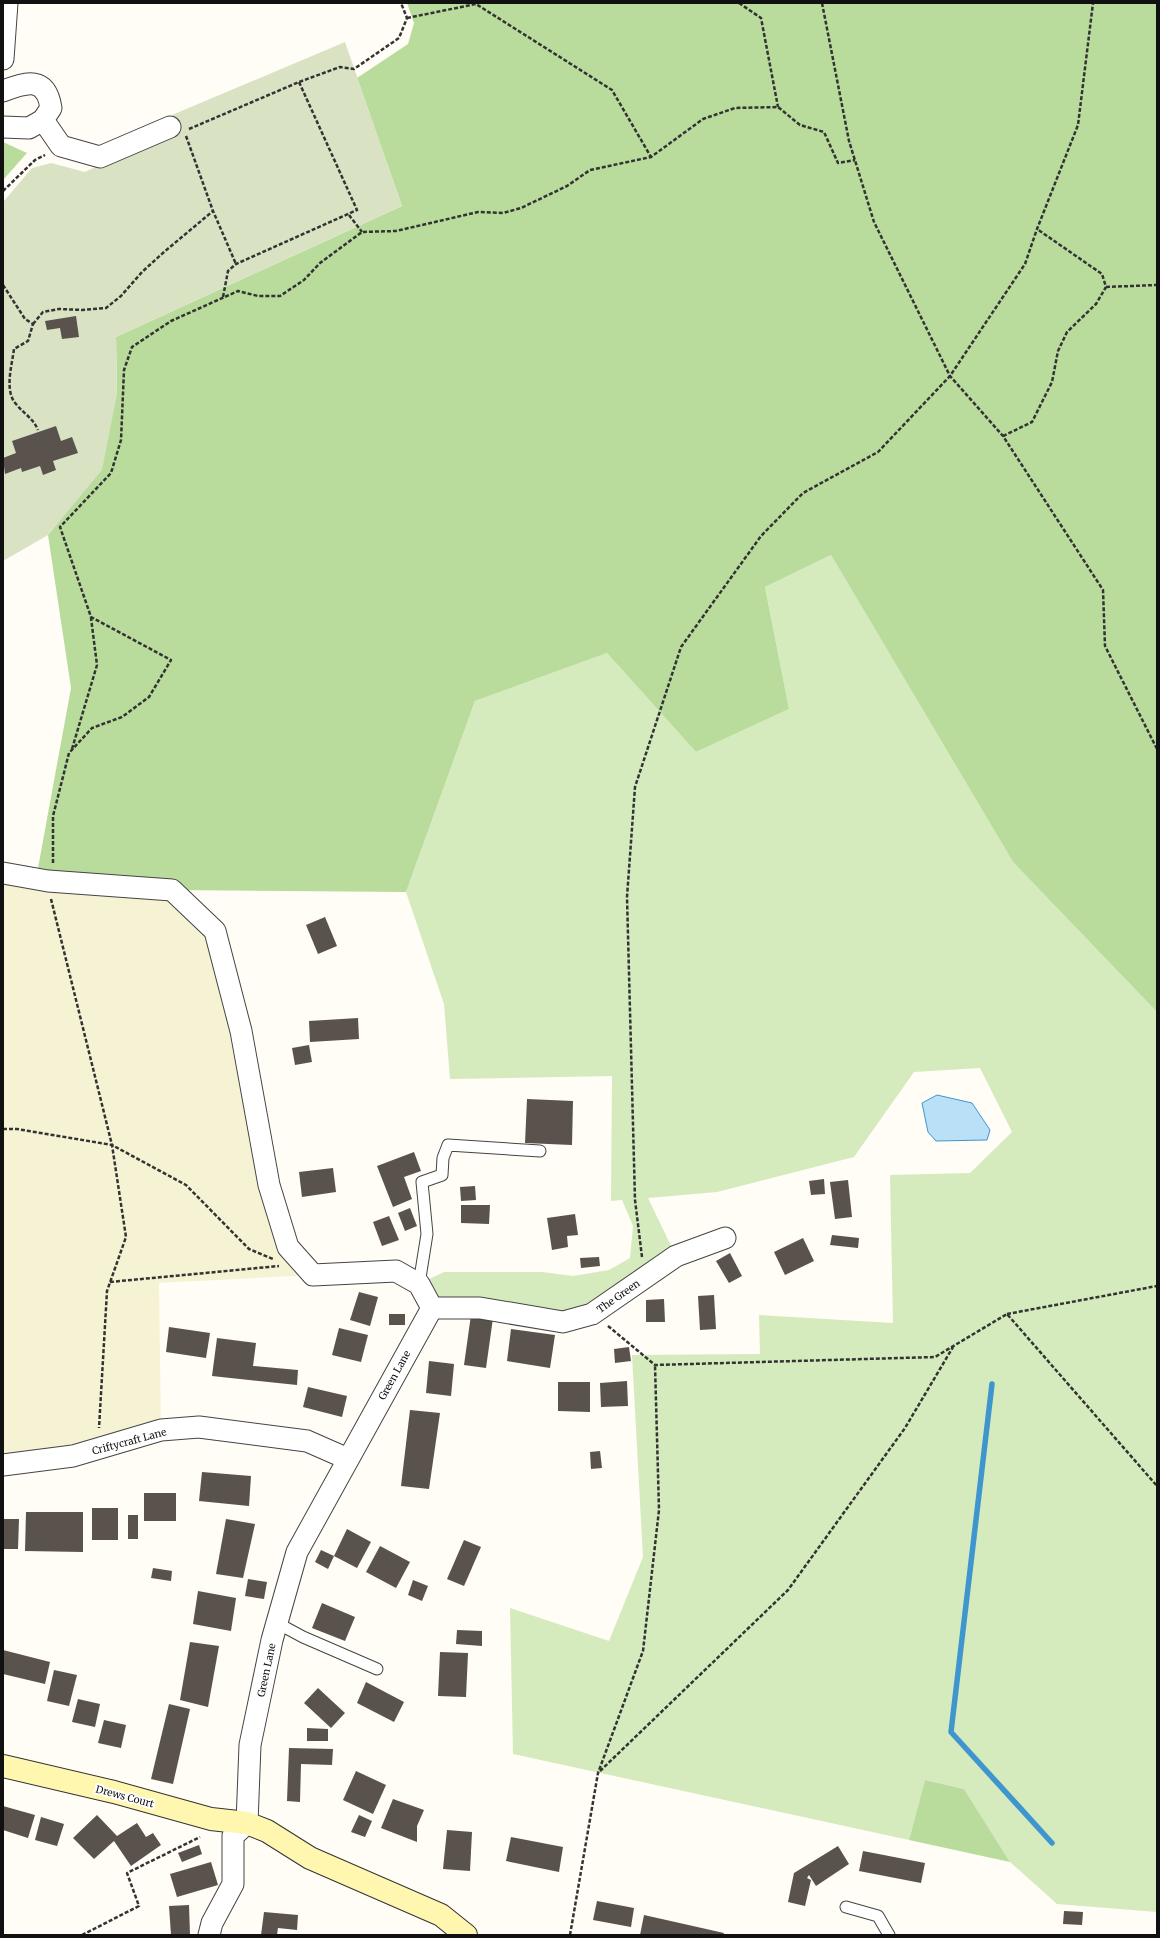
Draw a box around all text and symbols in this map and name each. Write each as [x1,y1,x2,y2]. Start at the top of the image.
street label: The Green [594,1277,643,1316]
street label: Green Lane [375,1348,413,1402]
street label: Criftycraft Lane [91,1425,168,1458]
street label: Green Lane [254,1642,279,1698]
street label: Drews Court [94,1782,155,1811]

